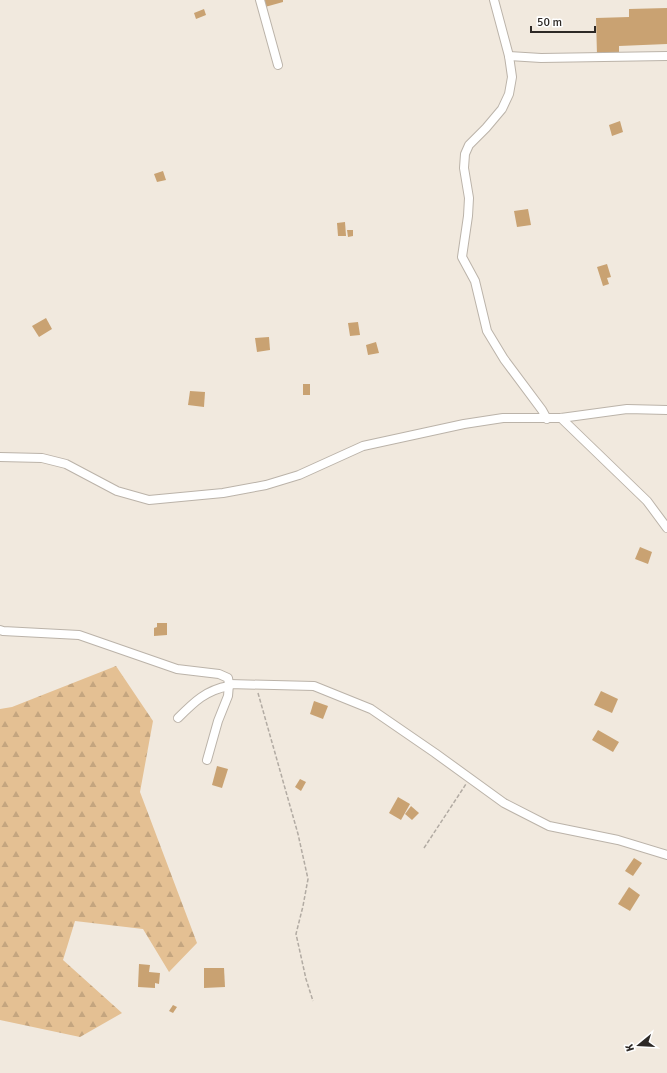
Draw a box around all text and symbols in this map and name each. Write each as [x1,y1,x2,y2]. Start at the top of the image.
scale bar [531,8,595,34]
text: 50 m [537,15,562,30]
north arrow [619,1025,659,1065]
text: K [623,1043,637,1053]

